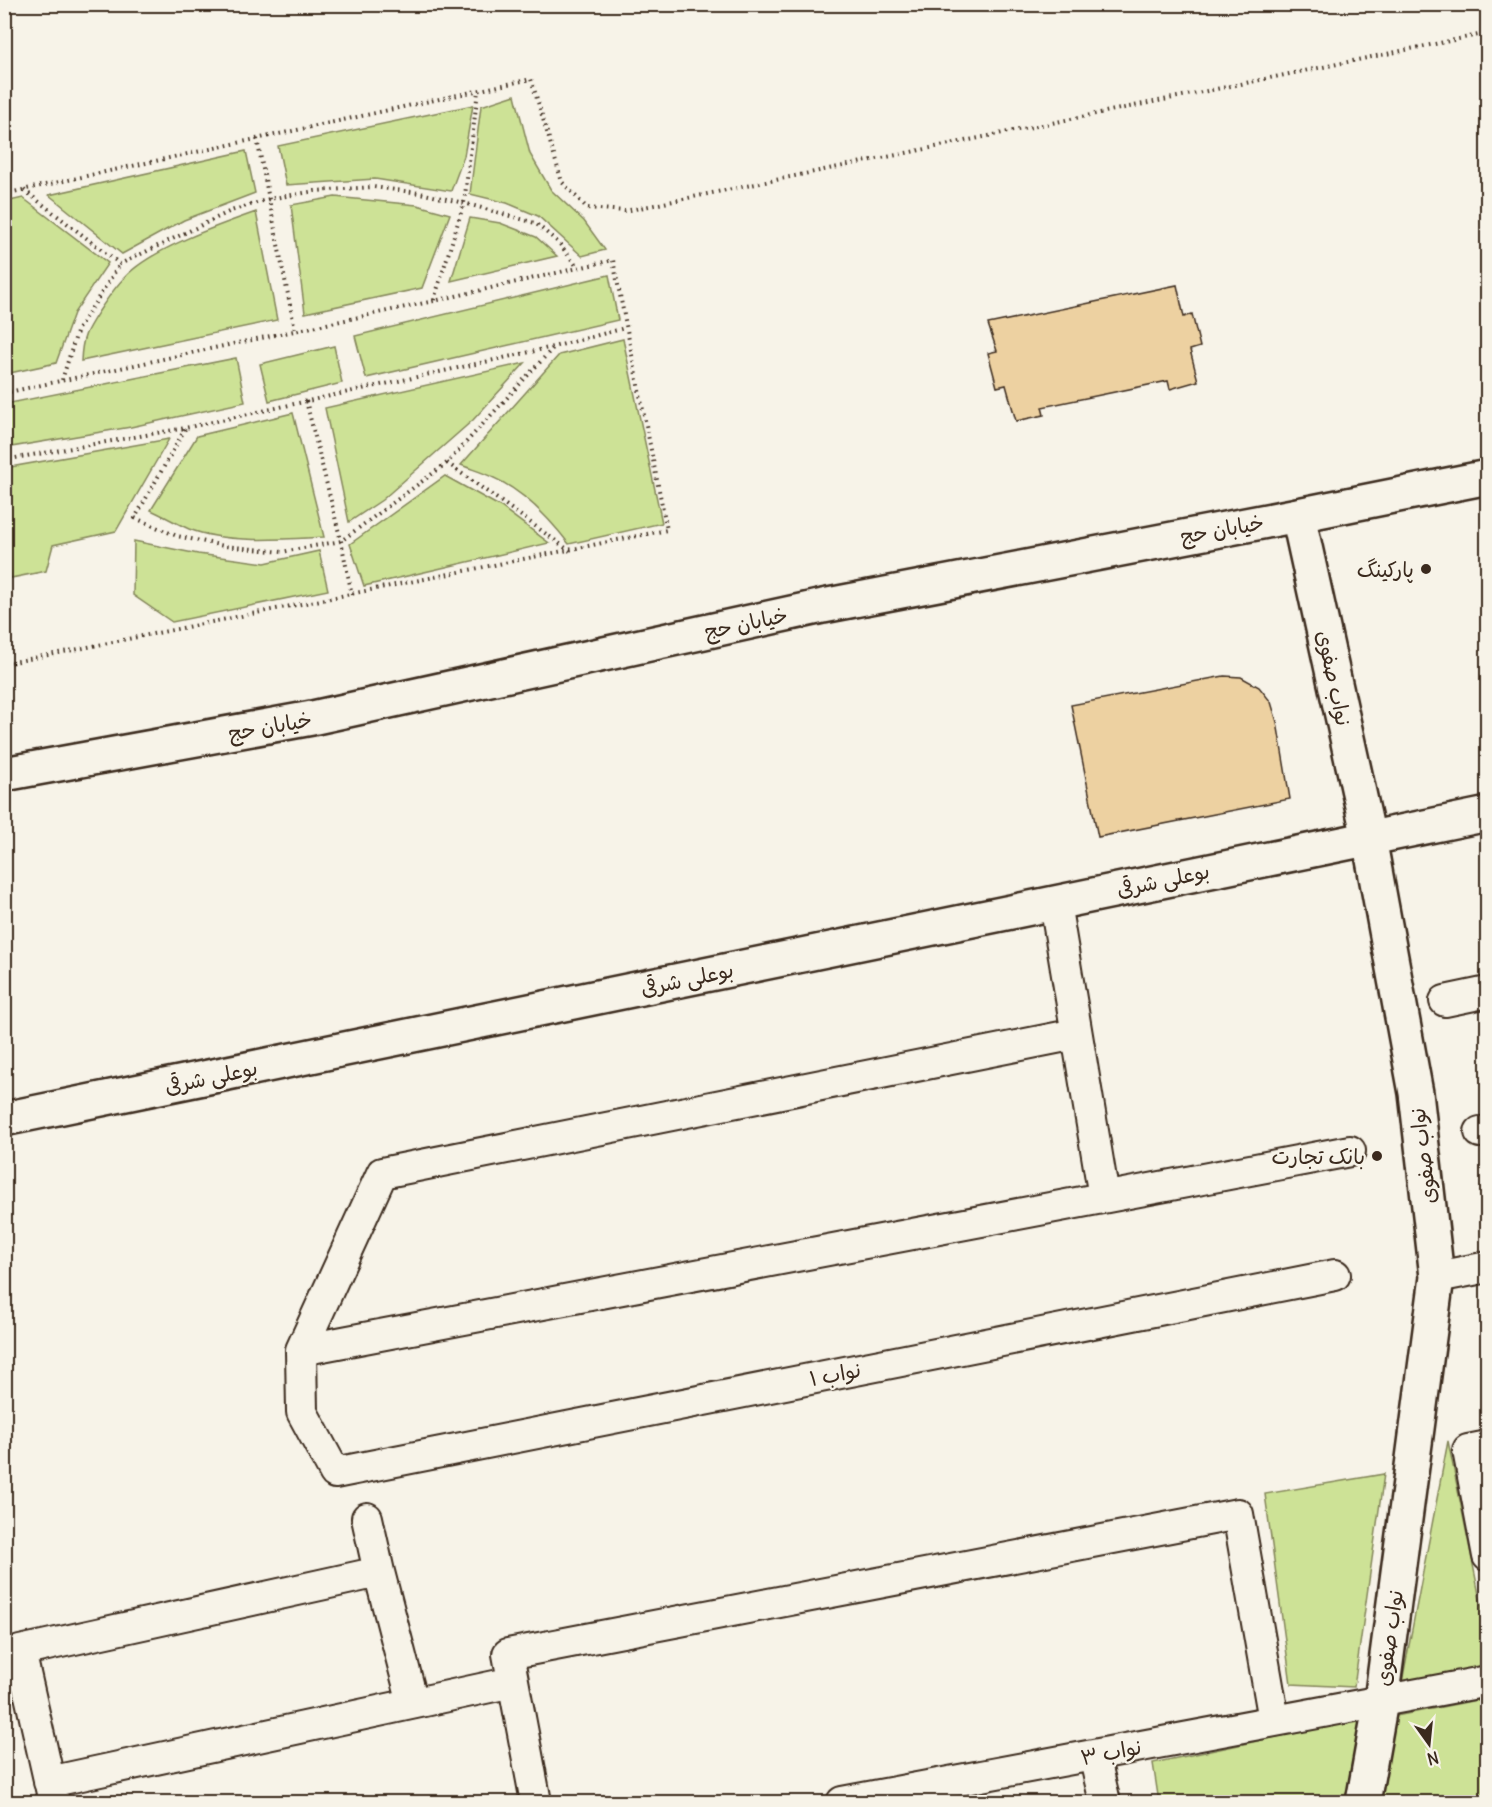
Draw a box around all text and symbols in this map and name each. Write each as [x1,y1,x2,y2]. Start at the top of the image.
street label: خیابان حج [1178,508,1266,551]
place label: پارکینگ [1357,556,1414,583]
marker: پارکینگ [1419,562,1433,576]
street label: خیابان حج [702,601,790,646]
street label: نواب صفوی [1311,628,1357,728]
street label: خیابان حج [226,705,314,748]
street label: بوعلی شرقی [1114,857,1212,904]
street label: بوعلی شرقی [638,956,736,1003]
street label: بوعلی شرقی [162,1054,260,1101]
street label: نواب صفوی [1404,1106,1442,1206]
place label: بانک تجارت [1272,1143,1365,1170]
marker: بانک تجارت [1370,1149,1384,1163]
street label: نواب ۱ [807,1356,863,1392]
street label: نواب صفوی [1369,1588,1409,1688]
north arrow [1399,1714,1459,1774]
street label: نواب ۳ [1078,1733,1144,1771]
text: N [1425,1747,1441,1770]

